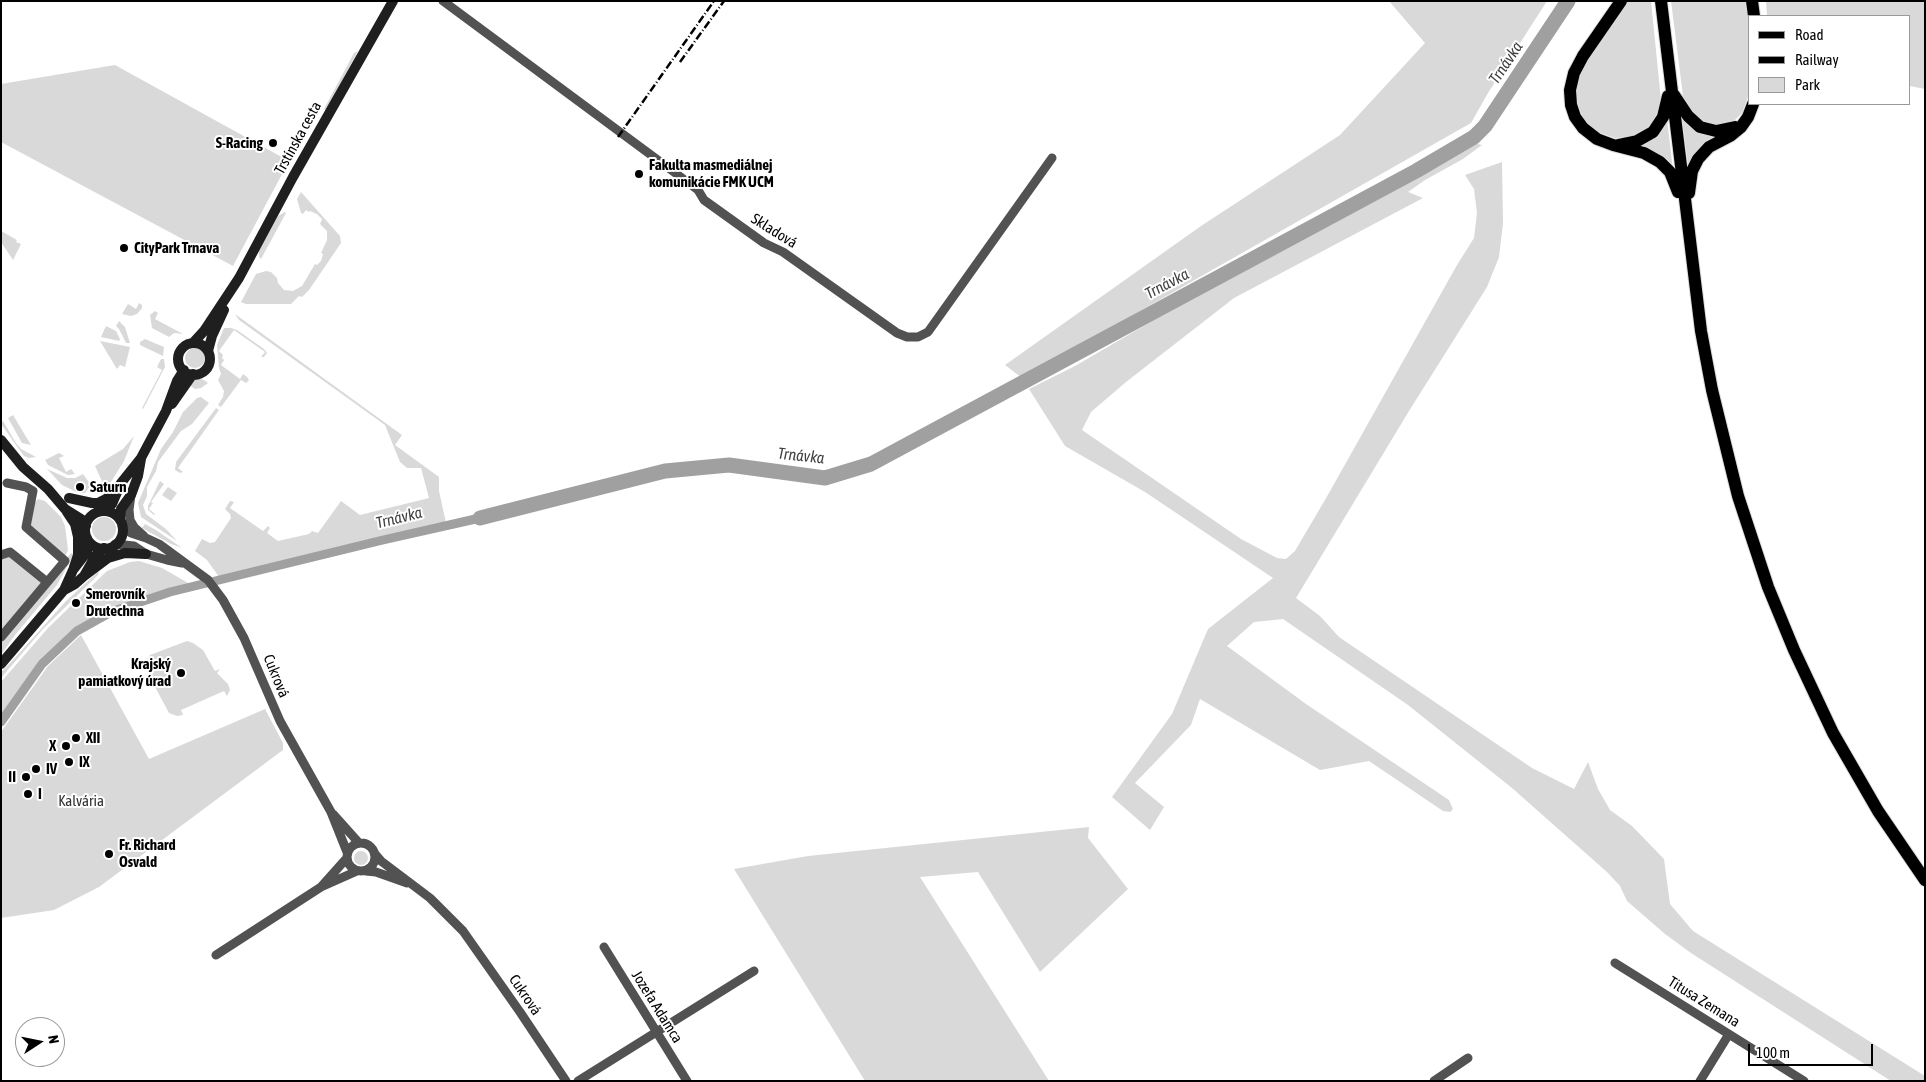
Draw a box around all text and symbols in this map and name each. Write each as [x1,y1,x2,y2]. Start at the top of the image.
legend [1748,15,1911,105]
text: Road [1795,26,1824,43]
water label: Trnávka [1485,38,1527,88]
text: Railway [1795,51,1839,68]
text: Park [1795,76,1820,93]
street label: Trstínska cesta [271,99,325,177]
place label: S-Racing [216,134,263,152]
marker: S-Racing [267,137,279,149]
place label: Fakulta masmediálnej komunikácie FMK UCM [649,156,774,191]
marker: Fakulta masmediálnej komunikácie FMK UCM [633,168,645,180]
street label: Skladová [748,210,800,252]
place label: CityPark Trnava [134,239,219,257]
marker: CityPark Trnava [118,242,130,254]
water label: Trnávka [1142,265,1192,303]
water label: Trnávka [777,444,825,468]
place label: Saturn [90,478,127,496]
marker: Saturn [74,481,86,493]
water label: Trnávka [374,503,424,533]
place label: Smerovník Drutechna [86,585,145,620]
marker: Smerovník Drutechna [70,597,82,609]
street label: Cukrová [259,652,293,700]
place label: Krajský pamiatkový úrad [78,655,171,690]
marker: Krajský pamiatkový úrad [175,667,187,679]
place label: XII [86,729,100,747]
marker: XII [70,732,82,744]
place label: X [49,737,56,755]
marker: X [60,740,72,752]
place label: IX [79,753,90,771]
marker: IX [63,756,75,768]
place label: IV [46,760,57,778]
marker: IV [30,763,42,775]
place label: II [8,768,16,786]
marker: II [20,771,32,783]
place label: I [38,785,42,803]
marker: I [22,788,34,800]
park label: Kalvária [58,792,104,810]
place label: Fr. Richard Osvald [119,836,176,871]
marker: Fr. Richard Osvald [103,848,115,860]
street label: Jozefa Adamca [628,968,686,1046]
street label: Cukrová [505,971,545,1019]
street label: Titusa Zemana [1665,973,1743,1031]
north arrow [15,1017,65,1067]
text: N [45,1034,62,1045]
scale bar [1751,1034,1876,1066]
text: 100 m [1756,1044,1790,1061]

